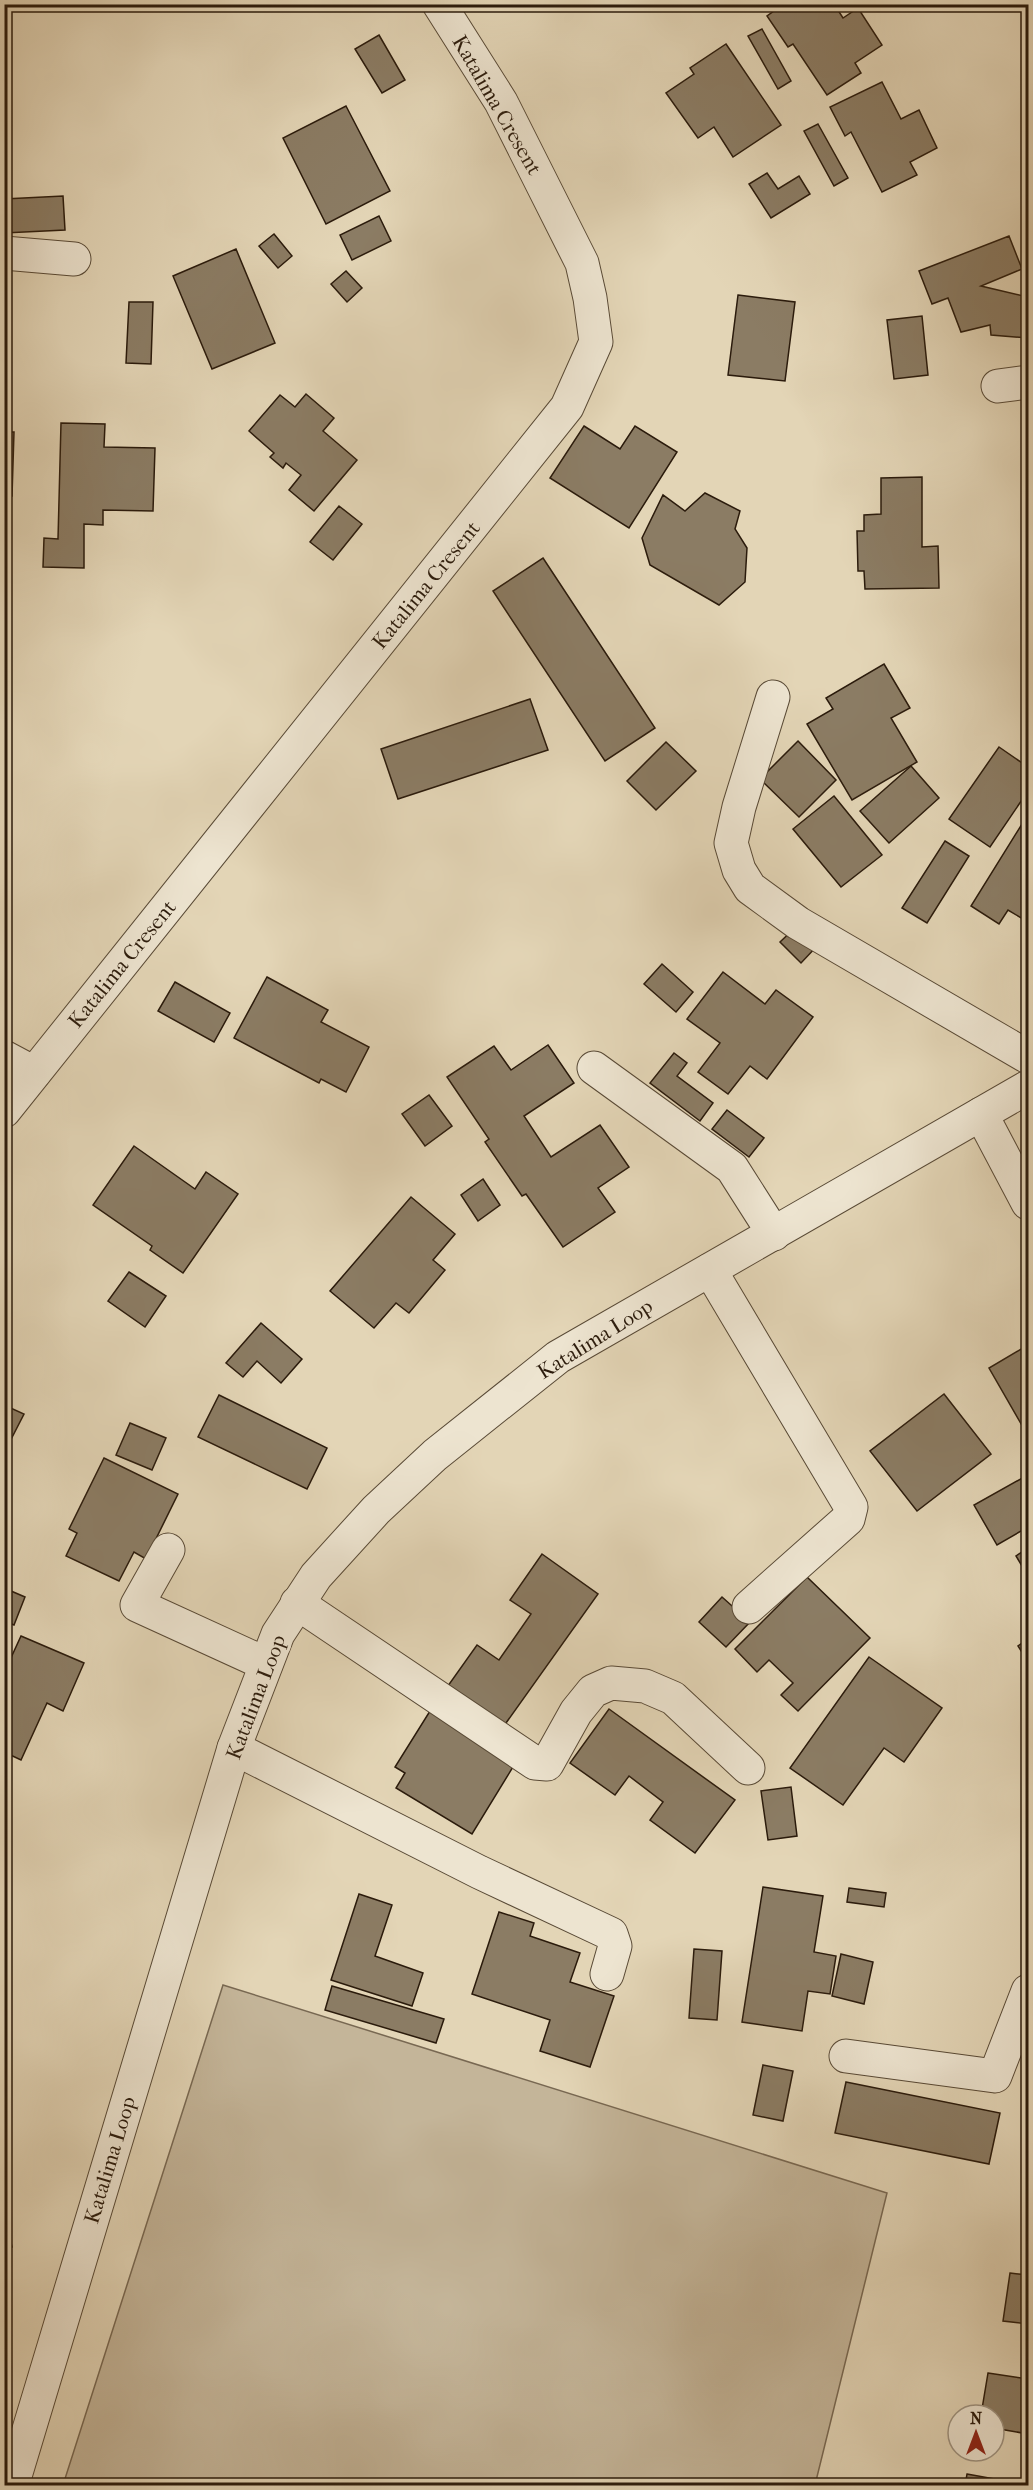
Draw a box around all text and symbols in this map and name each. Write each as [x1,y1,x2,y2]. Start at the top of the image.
street label: Katalima Cresent [447,31,547,179]
street label: Katalima Cresent [367,516,485,654]
street label: Katalima Cresent [63,895,181,1033]
street label: Katalima Loop [533,1294,657,1384]
street label: Katalima Loop [221,1631,291,1763]
street label: Katalima Loop [79,2094,141,2226]
north arrow [946,2403,1006,2463]
text: N [970,2409,983,2428]

